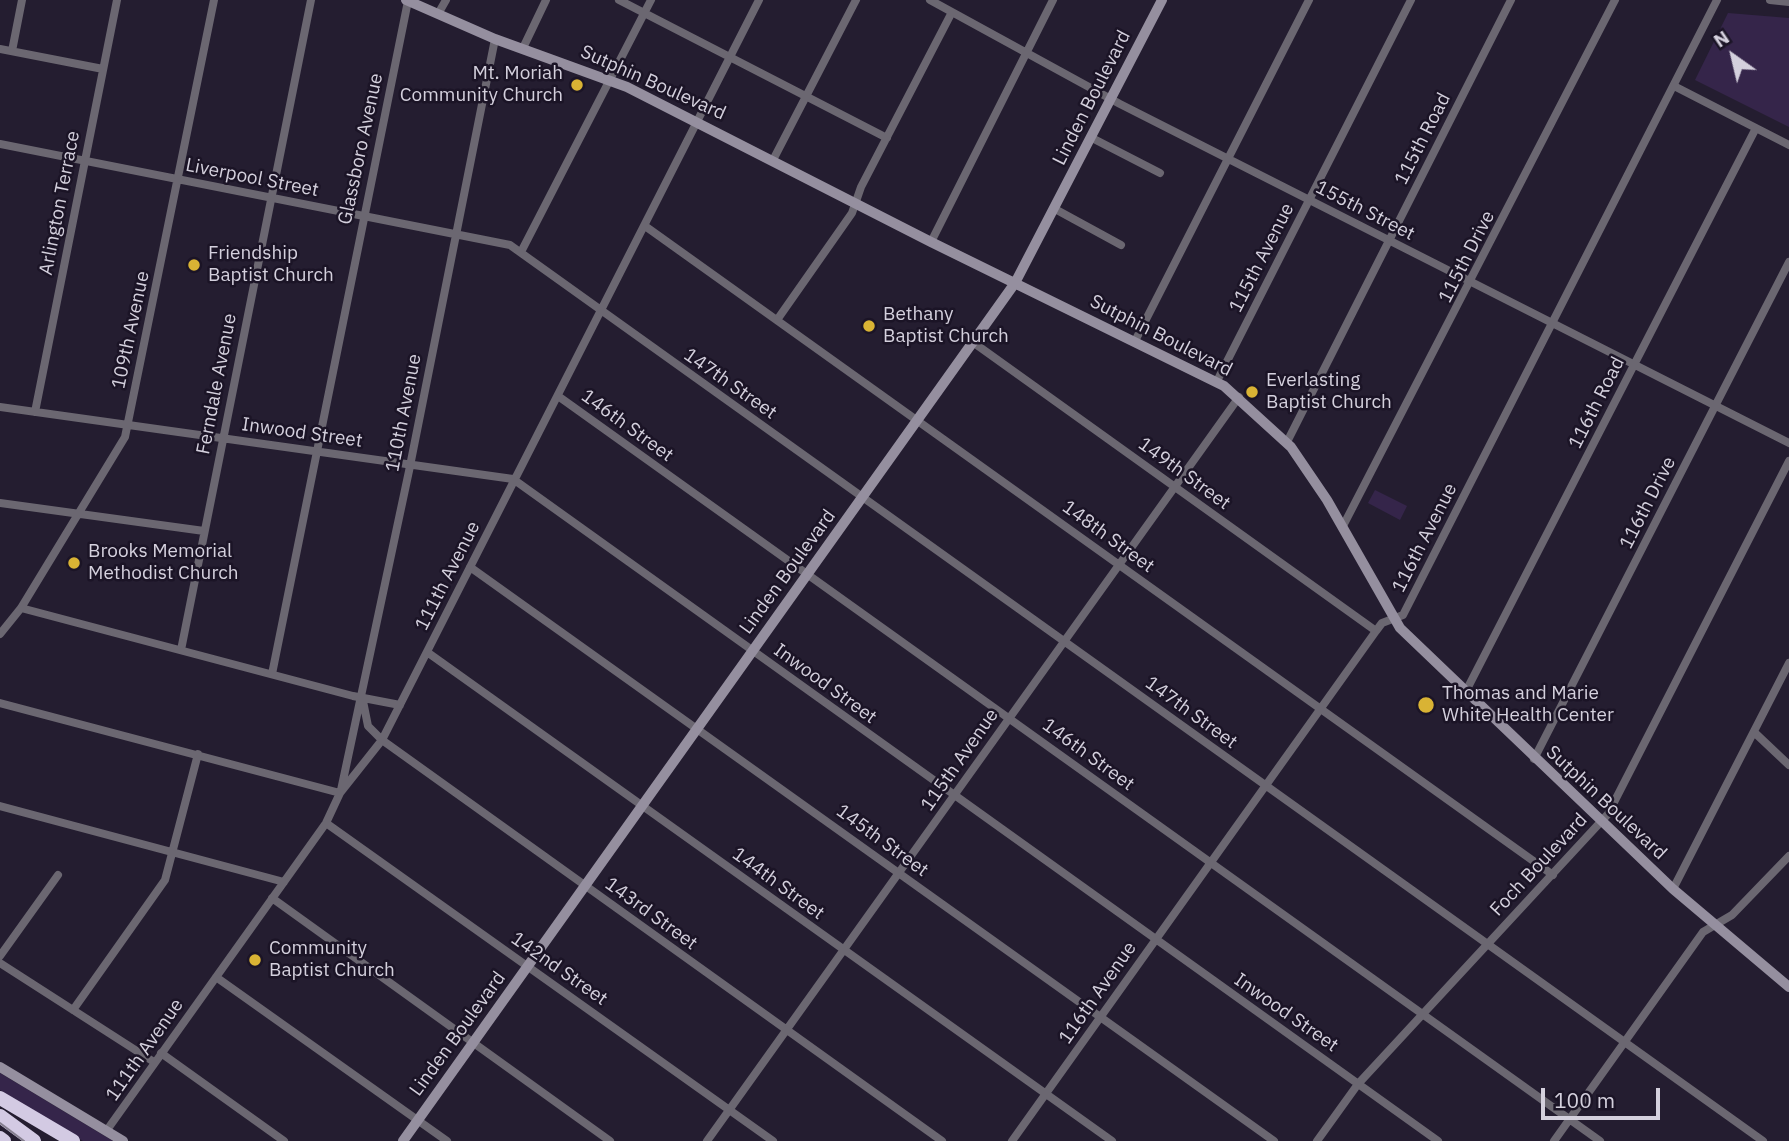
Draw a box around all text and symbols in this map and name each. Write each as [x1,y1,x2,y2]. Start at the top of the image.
north arrow [1698,21,1768,91]
text: N [1709,25,1734,52]
street label: Linden Boulevard [1048,27,1136,169]
street label: Sutphin Boulevard [577,41,729,125]
place label: Mt. Moriah Community Church [400,63,563,107]
street label: Glassboro Avenue [334,71,388,227]
marker: Mt. Moriah Community Church [569,77,585,93]
street label: 115th Road [1390,89,1456,189]
street label: Arlington Terrace [35,129,85,277]
street label: Liverpool Street [184,154,320,202]
street label: 155th Street [1312,176,1418,246]
street label: 115th Avenue [1225,200,1299,316]
street label: 115th Drive [1434,207,1500,307]
place label: Friendship Baptist Church [208,243,334,287]
marker: Friendship Baptist Church [186,257,202,273]
street label: 109th Avenue [107,269,155,391]
street label: Sutphin Boulevard [1086,290,1236,382]
place label: Bethany Baptist Church [883,304,1009,348]
street label: Ferndale Avenue [192,312,242,456]
marker: Bethany Baptist Church [861,318,877,334]
street label: 147th Street [679,344,781,424]
street label: 110th Avenue [381,352,427,474]
street label: 116th Road [1564,353,1630,453]
place label: Everlasting Baptist Church [1266,370,1392,414]
marker: Everlasting Baptist Church [1244,384,1260,400]
street label: 146th Street [577,385,677,467]
street label: Inwood Street [240,413,364,453]
street label: 149th Street [1134,433,1234,515]
street label: 116th Drive [1615,453,1681,553]
street label: 116th Avenue [1388,480,1462,596]
street label: 148th Street [1058,496,1158,578]
street label: Linden Boulevard [735,505,841,639]
street label: 111th Avenue [411,518,485,634]
place label: Brooks Memorial Methodist Church [88,541,239,585]
marker: Brooks Memorial Methodist Church [66,555,82,571]
street label: Inwood Street [769,639,881,729]
street label: 147th Street [1141,672,1241,754]
place label: Thomas and Marie White Health Center [1442,683,1614,727]
marker: Thomas and Marie White Health Center [1416,695,1436,715]
street label: 115th Avenue [916,704,1004,816]
street label: 146th Street [1038,714,1138,796]
street label: Sutphin Boulevard [1541,741,1671,865]
street label: 145th Street [832,800,932,882]
street label: Foch Boulevard [1486,809,1592,921]
street label: 144th Street [728,843,828,925]
street label: 143rd Street [600,873,702,955]
street label: 142nd Street [506,927,612,1011]
street label: 116th Avenue [1054,937,1142,1049]
place label: Community Baptist Church [269,938,395,982]
marker: Community Baptist Church [247,952,263,968]
street label: Linden Boulevard [405,967,511,1101]
street label: Inwood Street [1230,969,1342,1057]
street label: 111th Avenue [101,994,189,1106]
scale bar [1544,1074,1663,1118]
text: 100 m [1554,1086,1615,1114]

